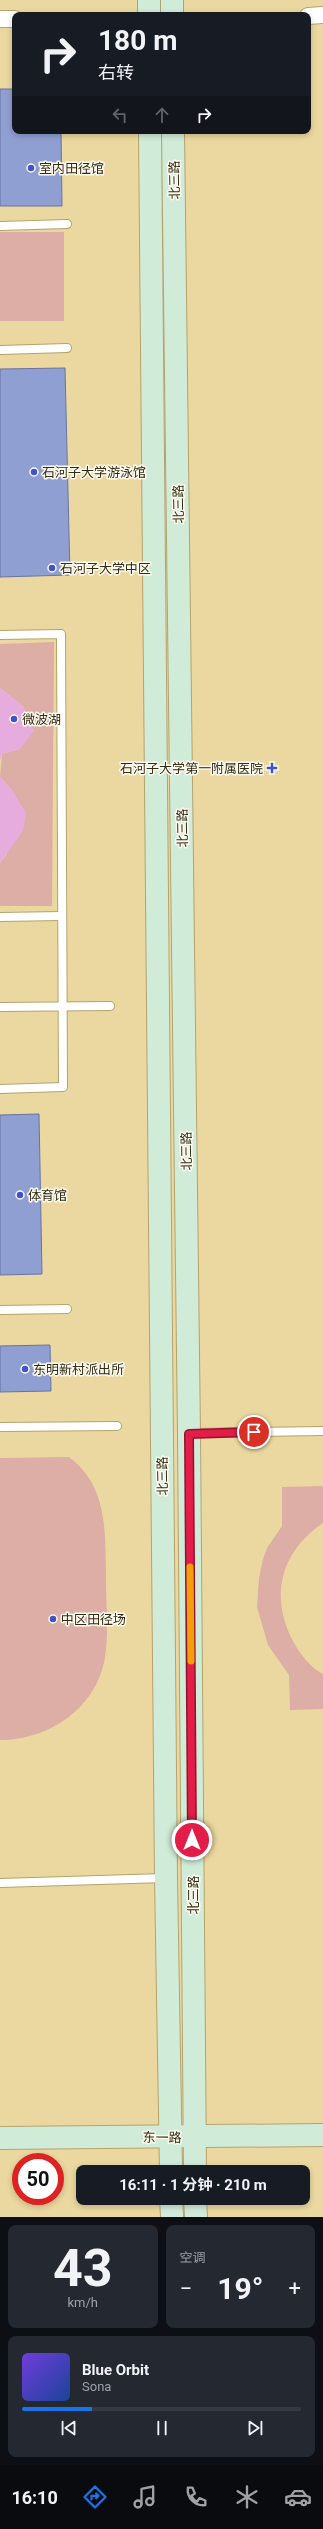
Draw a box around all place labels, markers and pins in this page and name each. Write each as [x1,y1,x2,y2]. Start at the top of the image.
place label: 室内田径馆 [39,161,104,176]
marker: 室内田径馆 [26,163,36,173]
place label: 石河子大学游泳馆 [42,465,146,480]
marker: 石河子大学游泳馆 [29,467,39,477]
place label: 石河子大学中区 [60,561,151,576]
marker: 石河子大学中区 [47,563,57,573]
place label: 微波湖 [22,712,61,727]
marker: 微波湖 [9,714,19,724]
place label: 石河子大学第一附属医院 [120,761,263,776]
marker: 石河子大学第一附属医院 [266,762,278,774]
place label: 体育馆 [28,1188,67,1203]
marker: 体育馆 [15,1190,25,1200]
place label: 东明新村派出所 [33,1362,124,1377]
marker: 东明新村派出所 [20,1364,30,1374]
pin [237,1415,271,1449]
place label: 中区田径场 [61,1612,126,1627]
marker: 中区田径场 [48,1614,58,1624]

